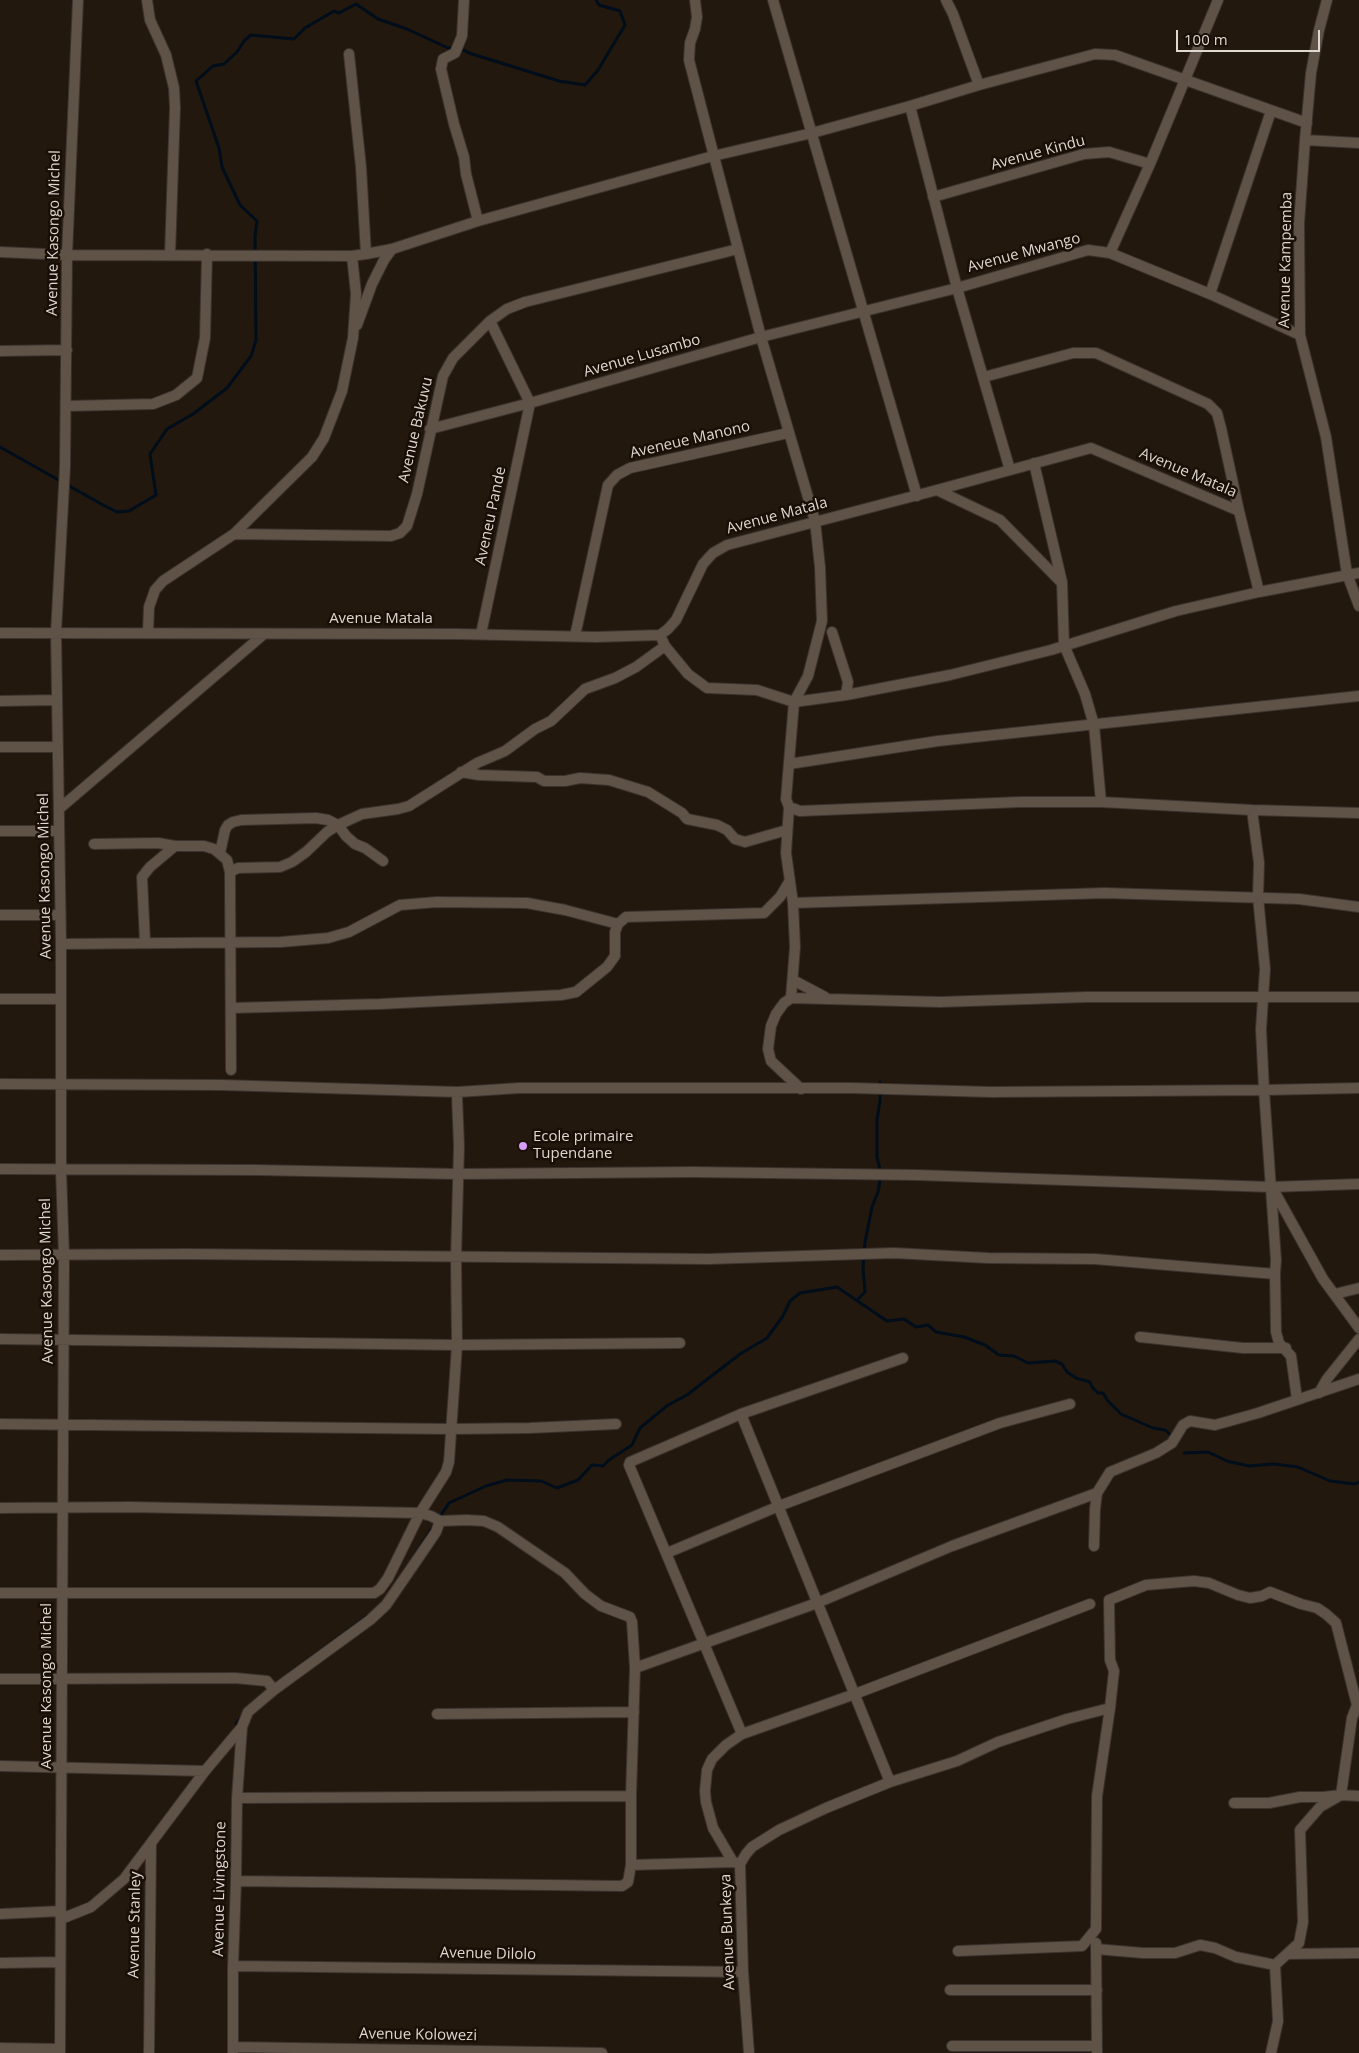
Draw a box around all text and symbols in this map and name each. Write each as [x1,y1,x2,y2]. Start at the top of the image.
scale bar [1179,20,1323,52]
text: 100 m [1184,29,1228,49]
street label: Avenue Kindu [989,132,1087,174]
street label: Avenue Kasongo Michel [44,150,64,316]
street label: Avenue Kampemba [1276,192,1296,328]
street label: Avenue Mwango [966,229,1082,277]
street label: Avenue Lusambo [581,331,703,381]
street label: Avenue Bakuvu [395,375,437,485]
street label: Aveneue Manono [628,417,752,463]
street label: Avenue Matala [1137,444,1239,502]
street label: Aveneu Pande [472,465,510,567]
street label: Avenue Matala [725,494,829,538]
street label: Avenue Matala [329,610,433,628]
street label: Avenue Kasongo Michel [35,793,55,959]
place label: Ecole primaire Tupendane [533,1128,633,1163]
marker: Ecole primaire Tupendane [517,1140,529,1152]
street label: Avenue Kasongo Michel [37,1198,57,1364]
street label: Avenue Kasongo Michel [38,1603,56,1769]
street label: Avenue Livingstone [210,1821,230,1957]
street label: Avenue Stanley [125,1871,145,1979]
street label: Avenue Bunkeya [717,1874,739,1990]
street label: Avenue Dilolo [440,1944,536,1964]
street label: Avenue Kolowezi [359,2025,477,2045]

